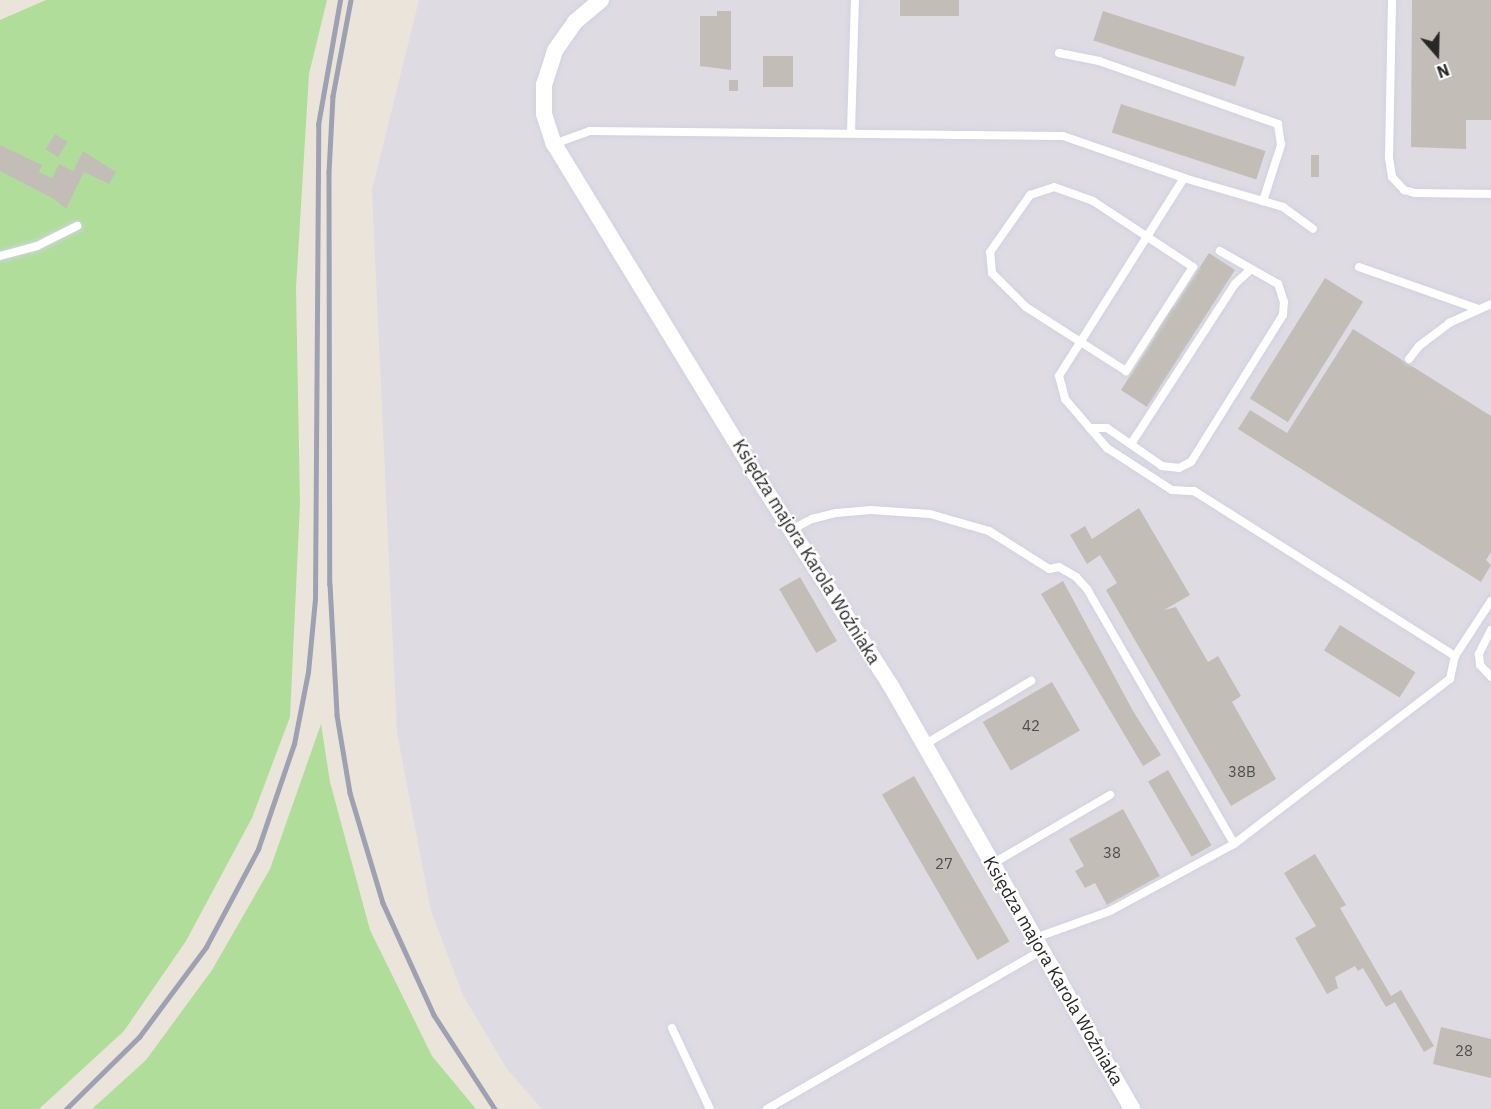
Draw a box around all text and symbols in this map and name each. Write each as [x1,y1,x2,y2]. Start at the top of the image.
north arrow [1407,24,1467,84]
text: N [1434,60,1452,82]
street label: Księdza majora Karola Woźniaka [728,436,884,668]
house number: 42 [1022,717,1040,735]
house number: 38B [1228,763,1256,781]
house number: 38 [1103,844,1121,862]
street label: Księdza majora Karola Woźniaka [978,853,1128,1089]
house number: 27 [935,855,953,873]
house number: 28 [1455,1042,1473,1060]

